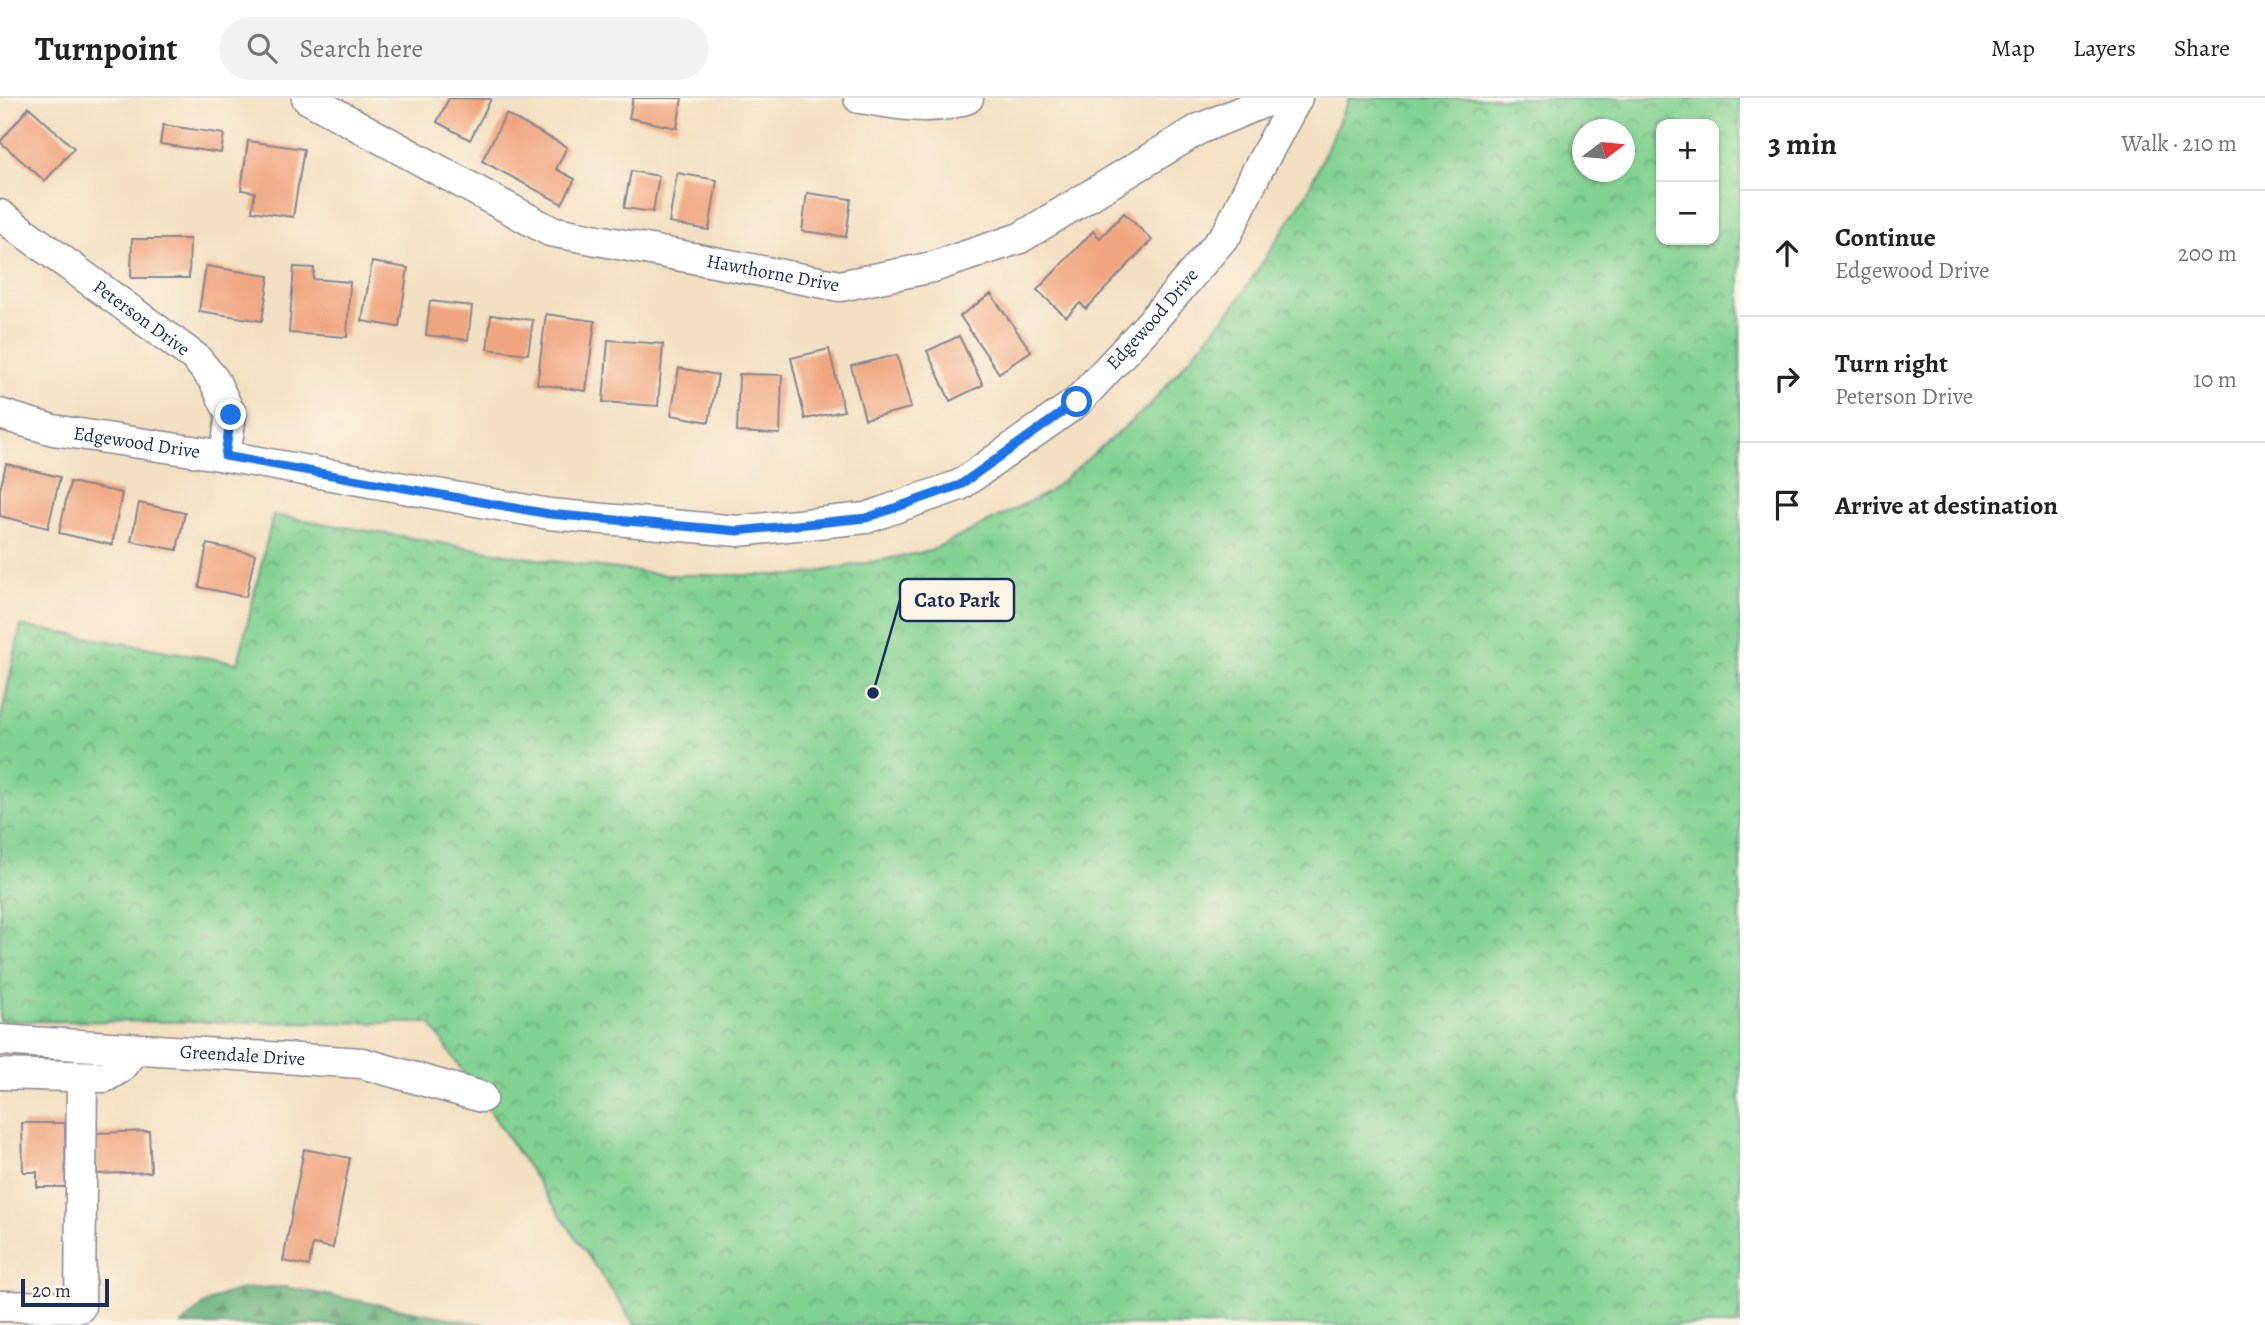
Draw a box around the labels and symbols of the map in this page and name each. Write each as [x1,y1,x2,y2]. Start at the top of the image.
north arrow [1572,119,1635,182]
street label: Hawthorne Drive [705,248,841,299]
street label: Edgewood Drive [1100,263,1204,376]
street label: Peterson Drive [88,274,195,362]
route start [1061,386,1092,417]
route end [215,399,246,430]
street label: Edgewood Drive [72,420,202,465]
callout: Cato Park [900,579,1014,621]
text: Cato Park [914,586,1000,614]
street label: Greendale Drive [179,1038,306,1072]
scale bar [21,1276,108,1308]

